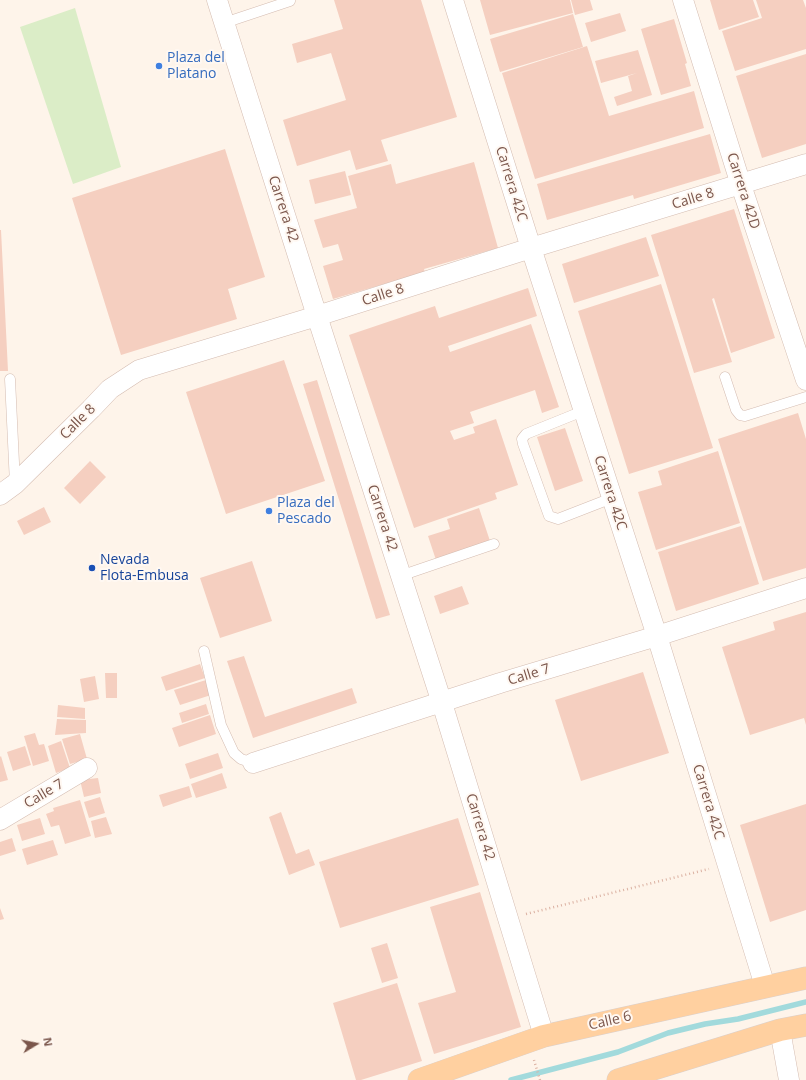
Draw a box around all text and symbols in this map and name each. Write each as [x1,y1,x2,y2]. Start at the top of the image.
place label: Plaza del Platano [167,50,225,82]
marker: Plaza del Platano [154,61,164,71]
street label: Carrera 42C [492,144,530,224]
street label: Carrera 42D [723,151,763,231]
street label: Carrera 42 [264,174,302,244]
street label: Calle 8 [670,185,716,213]
street label: Calle 8 [360,280,406,310]
street label: Calle 8 [57,401,99,443]
street label: Carrera 42C [590,453,630,533]
street label: Carrera 42 [363,483,401,553]
place label: Plaza del Pescado [277,495,335,528]
marker: Plaza del Pescado [264,506,274,516]
place label: Nevada Flota-Embusa [100,552,189,584]
marker: Nevada Flota-Embusa [87,563,97,573]
street label: Calle 7 [506,661,552,689]
street label: Carrera 42C [689,762,727,842]
street label: Calle 7 [21,776,67,812]
street label: Carrera 42 [462,792,498,862]
street label: Calle 6 [587,1008,633,1034]
north arrow [16,1024,56,1064]
text: N [40,1036,56,1048]

